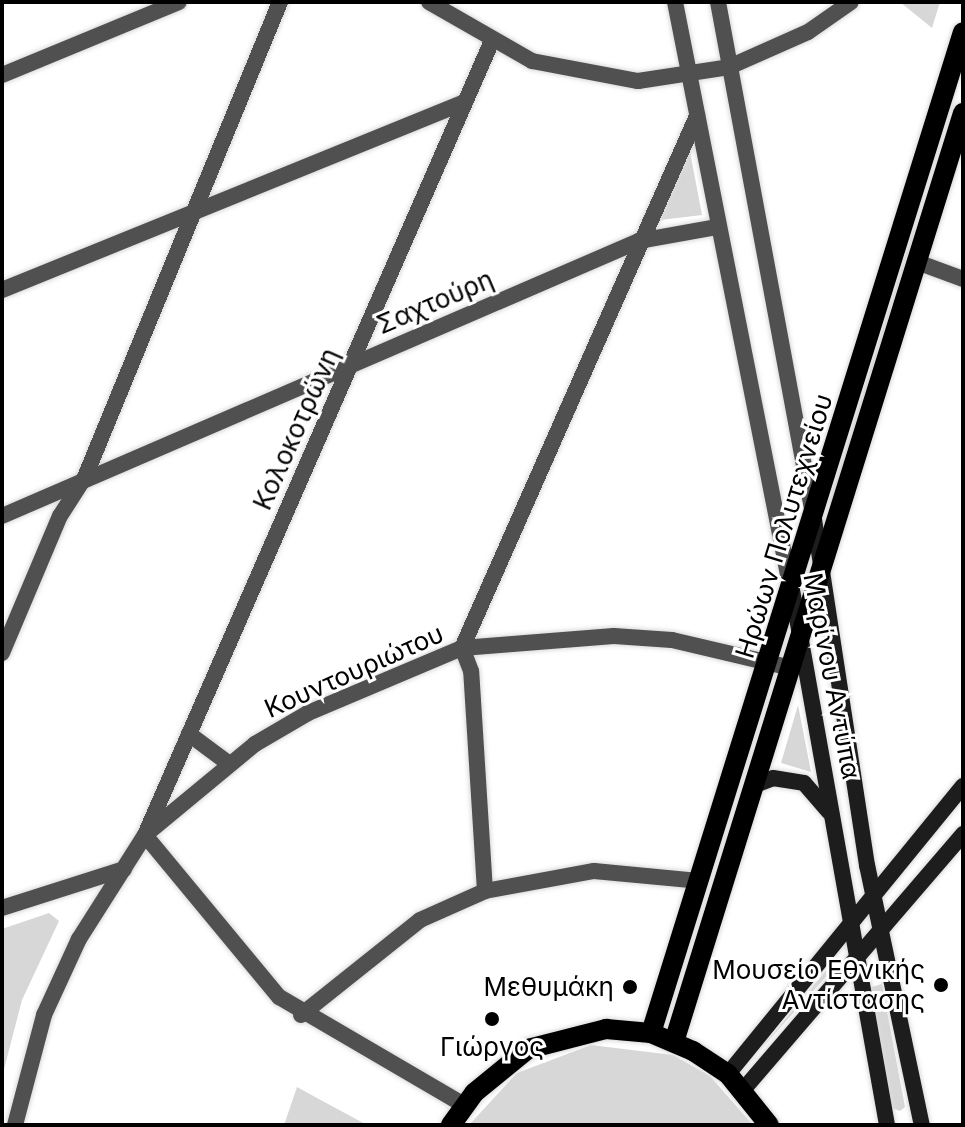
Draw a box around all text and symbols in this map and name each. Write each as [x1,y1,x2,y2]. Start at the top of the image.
street label: Σαχτούρη [372,263,498,341]
street label: Κολοκοτρώνη [246,343,346,515]
street label: Ηρώων Πολυτεχνείου [729,390,839,662]
street label: Μαρίνου Αντύπα [797,570,867,782]
street label: Κουντουριώτου [260,618,448,724]
place label: Μουσείο Εθνικής Αντίστασης [712,954,925,1016]
place label: Μεθυμάκη [483,971,614,1003]
marker: Μουσείο Εθνικής Αντίστασης [932,976,950,994]
marker: Μεθυμάκη [621,978,639,996]
marker: Γιώργος [483,1010,501,1028]
place label: Γιώργος [440,1031,544,1063]

